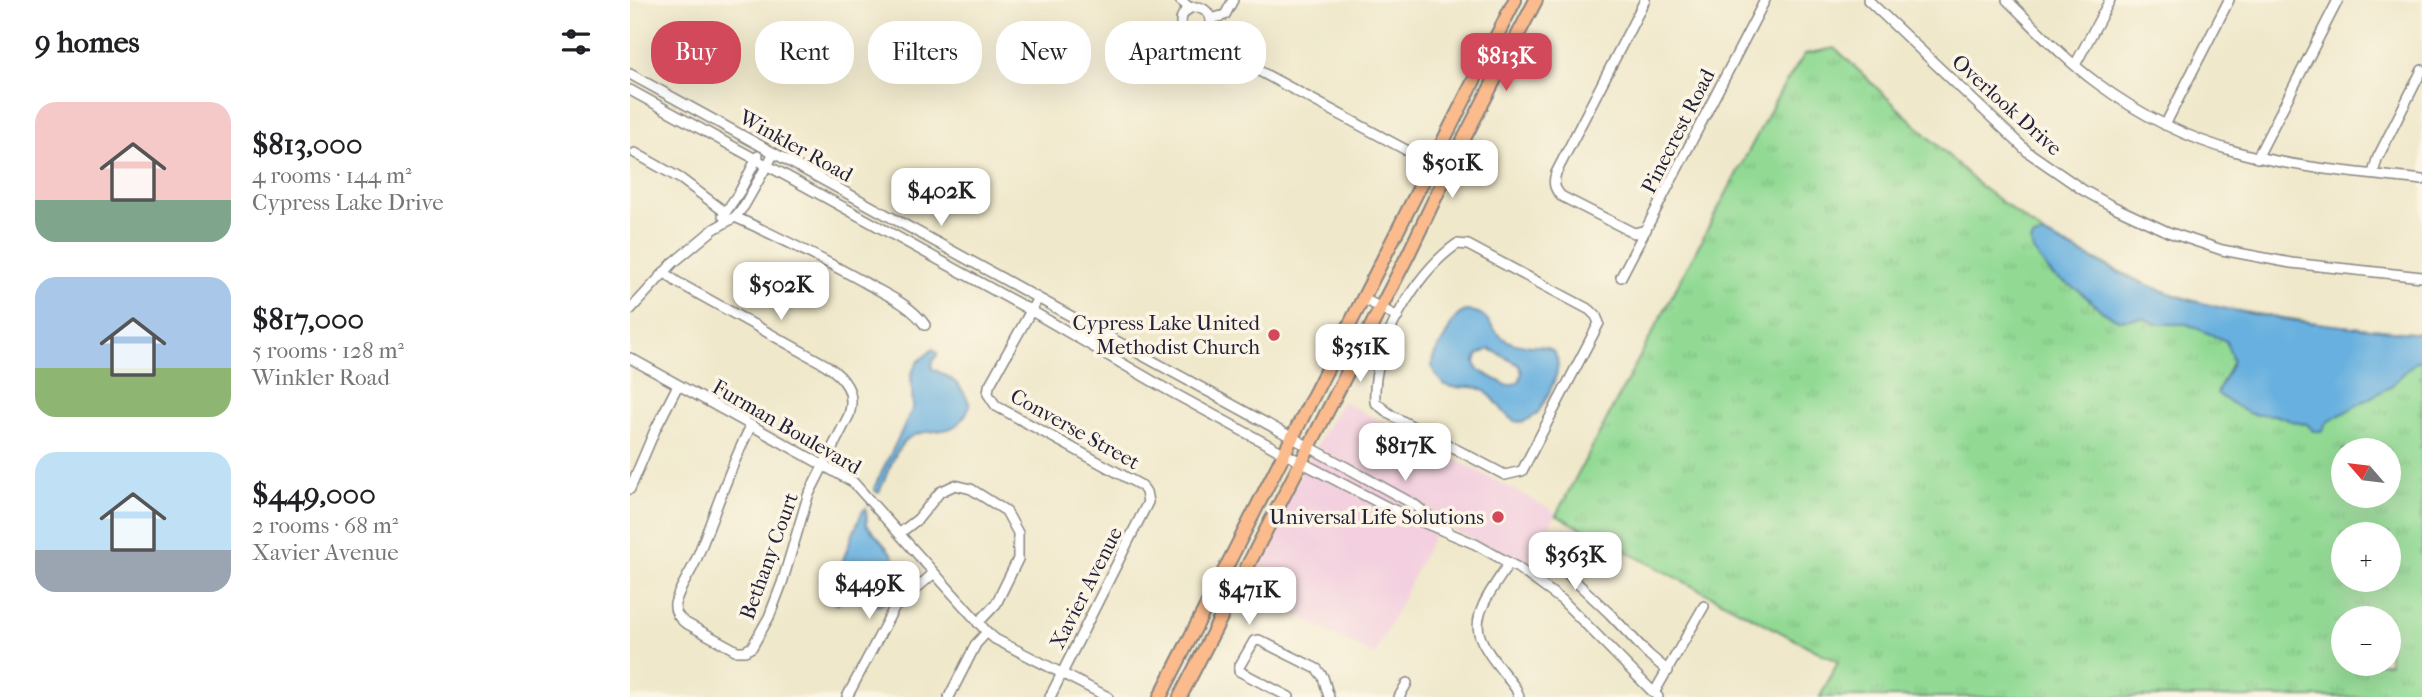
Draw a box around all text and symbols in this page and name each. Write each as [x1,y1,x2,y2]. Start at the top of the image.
chip: Buy [651,21,741,84]
chip: Rent [755,21,854,84]
chip: Filters [868,21,982,84]
chip: New [996,21,1091,84]
chip: Apartment [1105,21,1266,84]
icon: filters [557,23,595,61]
text: 9 homes [35,25,140,60]
pin: $813K [1457,34,1555,93]
text: $813K [1477,42,1535,69]
street label: Overlook Drive [1947,49,2067,161]
street label: Pinecrest Road [1636,64,1720,197]
street label: Winkler Road [734,104,857,187]
text: $813,000 [252,127,362,162]
icon: home [91,130,175,214]
pin: $501K [1403,140,1501,200]
text: $501K [1422,149,1482,176]
text: 4 rooms · 144 m² [252,162,412,189]
pin: $402K [892,168,990,228]
text: $402K [907,177,975,204]
text: Cypress Lake Drive [252,189,444,216]
pin: $502K [732,262,830,322]
text: $502K [749,271,813,298]
text: $817,000 [252,302,364,337]
icon: home [91,305,175,389]
place label: Cypress Lake United Methodist Church [1072,311,1261,359]
pin: $351K [1311,324,1409,384]
marker: Cypress Lake United Methodist Church [1266,327,1282,343]
text: $351K [1332,333,1388,360]
text: 5 rooms · 128 m² [252,337,404,364]
text: Winkler Road [252,364,390,391]
street label: Furman Boulevard [708,375,866,480]
street label: Converse Street [1006,384,1144,475]
pin: $817K [1356,424,1454,483]
text: $817K [1375,432,1435,459]
north arrow [2331,438,2401,508]
map controls [2331,438,2401,676]
text: $449,000 [252,477,376,512]
icon: home [91,480,175,564]
street label: Bethany Court [735,489,803,623]
place label: Universal Life Solutions [1269,505,1484,529]
marker: Universal Life Solutions [1490,509,1506,525]
text: 2 rooms · 68 m² [252,512,398,539]
button: + [2331,522,2401,592]
street label: Xavier Avenue [1045,523,1127,653]
pin: $363K [1526,532,1624,592]
text: Xavier Avenue [252,539,399,566]
text: $363K [1545,541,1605,568]
pin: $449K [820,562,918,621]
pin: $471K [1200,568,1298,627]
text: $449K [835,570,903,597]
text: $471K [1218,576,1280,603]
button: − [2331,606,2401,676]

